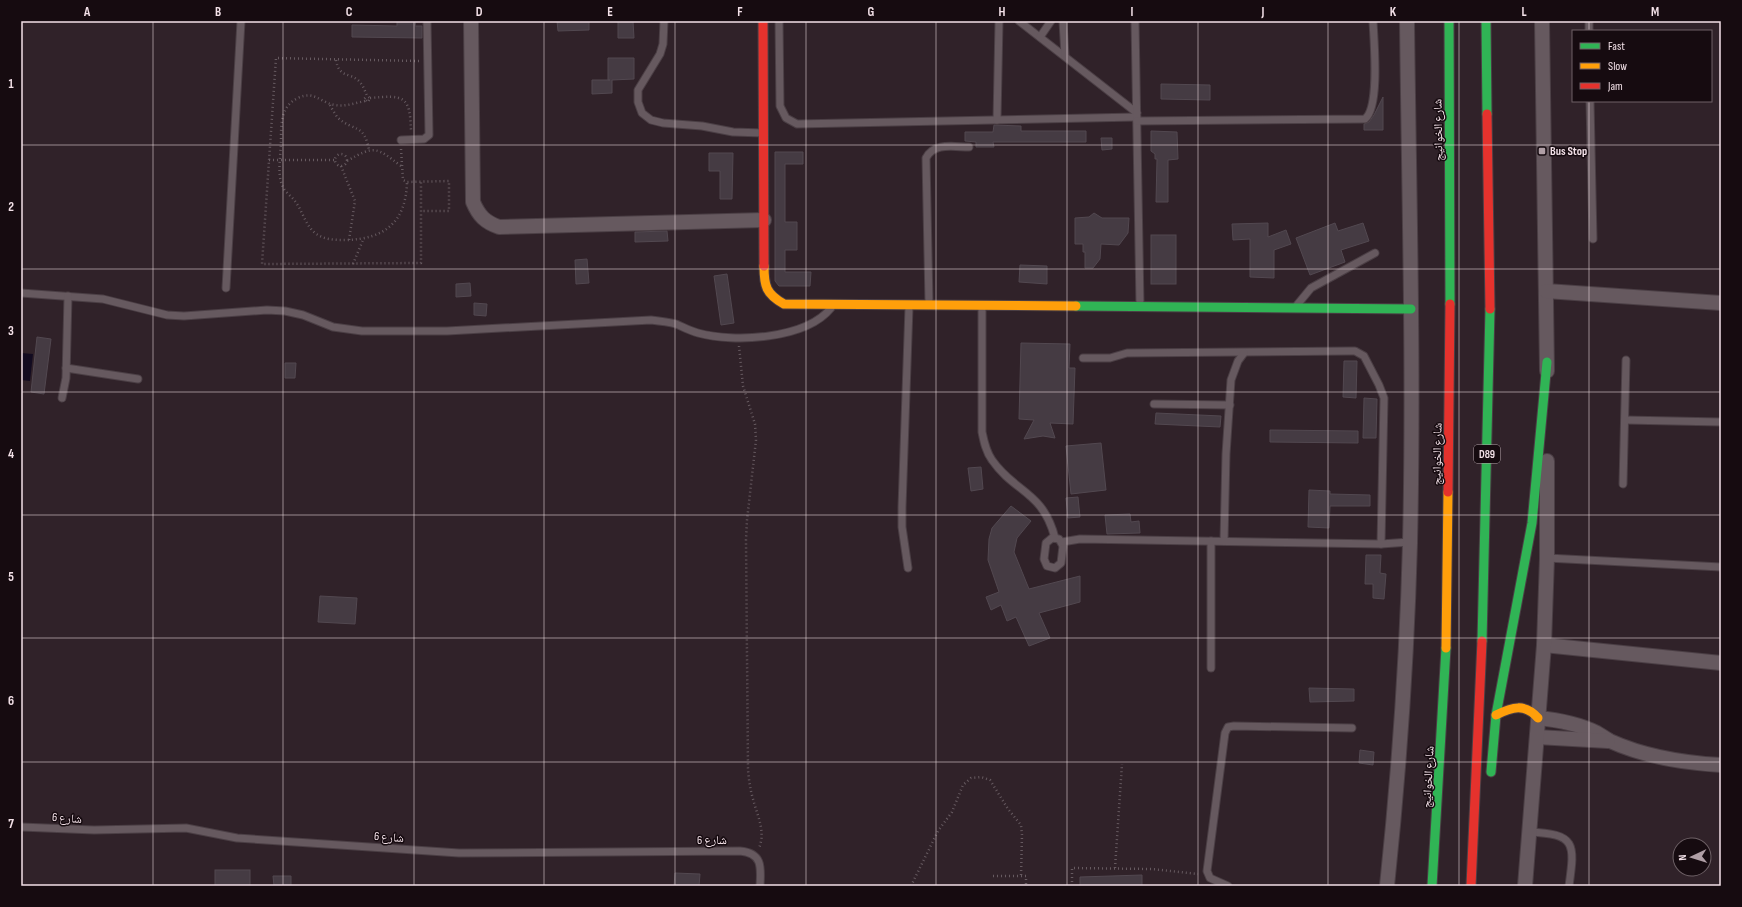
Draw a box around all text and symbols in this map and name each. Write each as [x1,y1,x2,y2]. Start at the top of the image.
text: A [83,4,91,20]
text: B [215,4,221,20]
text: C [346,4,353,20]
text: D [476,4,483,20]
text: E [607,4,613,20]
text: F [737,4,743,20]
text: G [868,4,875,20]
text: H [999,4,1006,20]
text: I [1131,4,1134,20]
text: J [1261,4,1265,20]
text: K [1390,4,1397,20]
text: L [1521,4,1527,20]
text: M [1651,4,1659,20]
legend [1572,30,1712,102]
text: Fast [1608,39,1625,54]
text: Slow [1608,59,1627,74]
text: 1 [8,76,14,92]
text: Jam [1607,79,1623,94]
street label: شارع الخوانيج [1430,99,1447,161]
place label: Bus Stop [1550,144,1587,159]
marker: Bus Stop [1537,146,1547,156]
text: 2 [8,199,14,215]
text: 3 [8,323,14,339]
street label: شارع الخوانيج [1429,423,1446,485]
road number: D89 [1474,445,1500,463]
text: 4 [8,446,14,462]
text: 5 [8,569,14,585]
text: 6 [8,693,14,709]
street label: شارع الخوانيج [1419,745,1438,808]
street label: شارع 6 [51,810,83,827]
text: 7 [8,816,14,832]
street label: شارع 6 [373,829,405,846]
street label: شارع 6 [697,833,727,848]
north arrow [1672,837,1712,877]
text: N [1676,854,1689,861]

